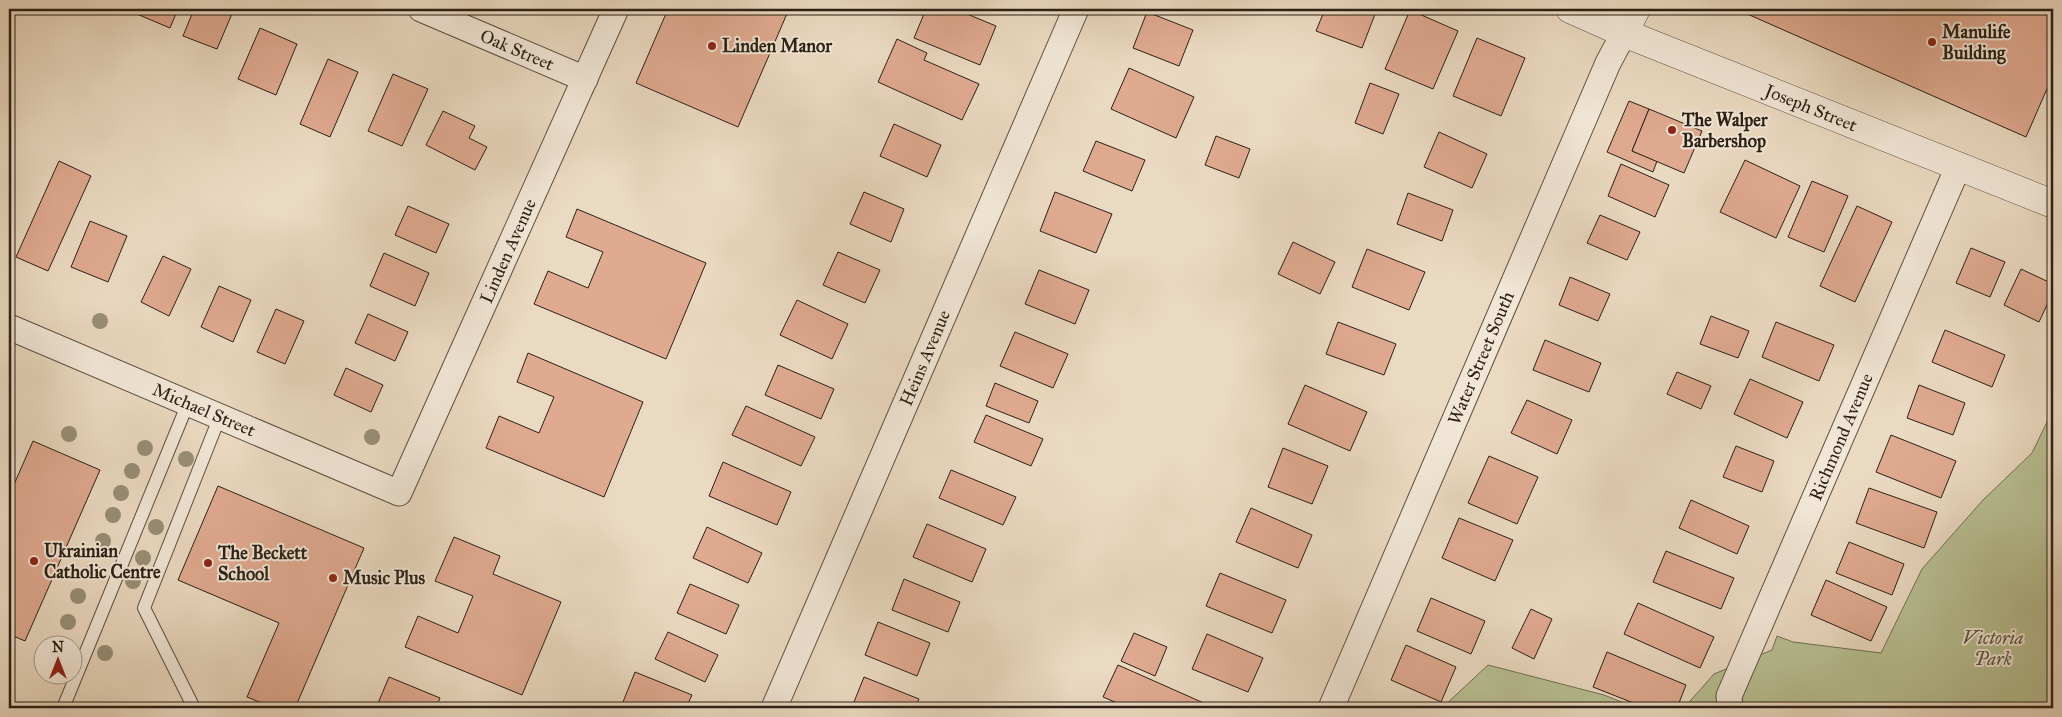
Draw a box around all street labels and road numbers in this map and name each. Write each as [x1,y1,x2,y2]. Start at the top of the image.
street label: Oak Street [477,25,558,76]
street label: Joseph Street [1759,79,1861,138]
street label: Linden Avenue [475,195,541,307]
street label: Water Street South [1443,288,1519,428]
street label: Heins Avenue [895,307,955,409]
street label: Richmond Avenue [1804,370,1878,504]
street label: Michael Street [149,378,259,442]

